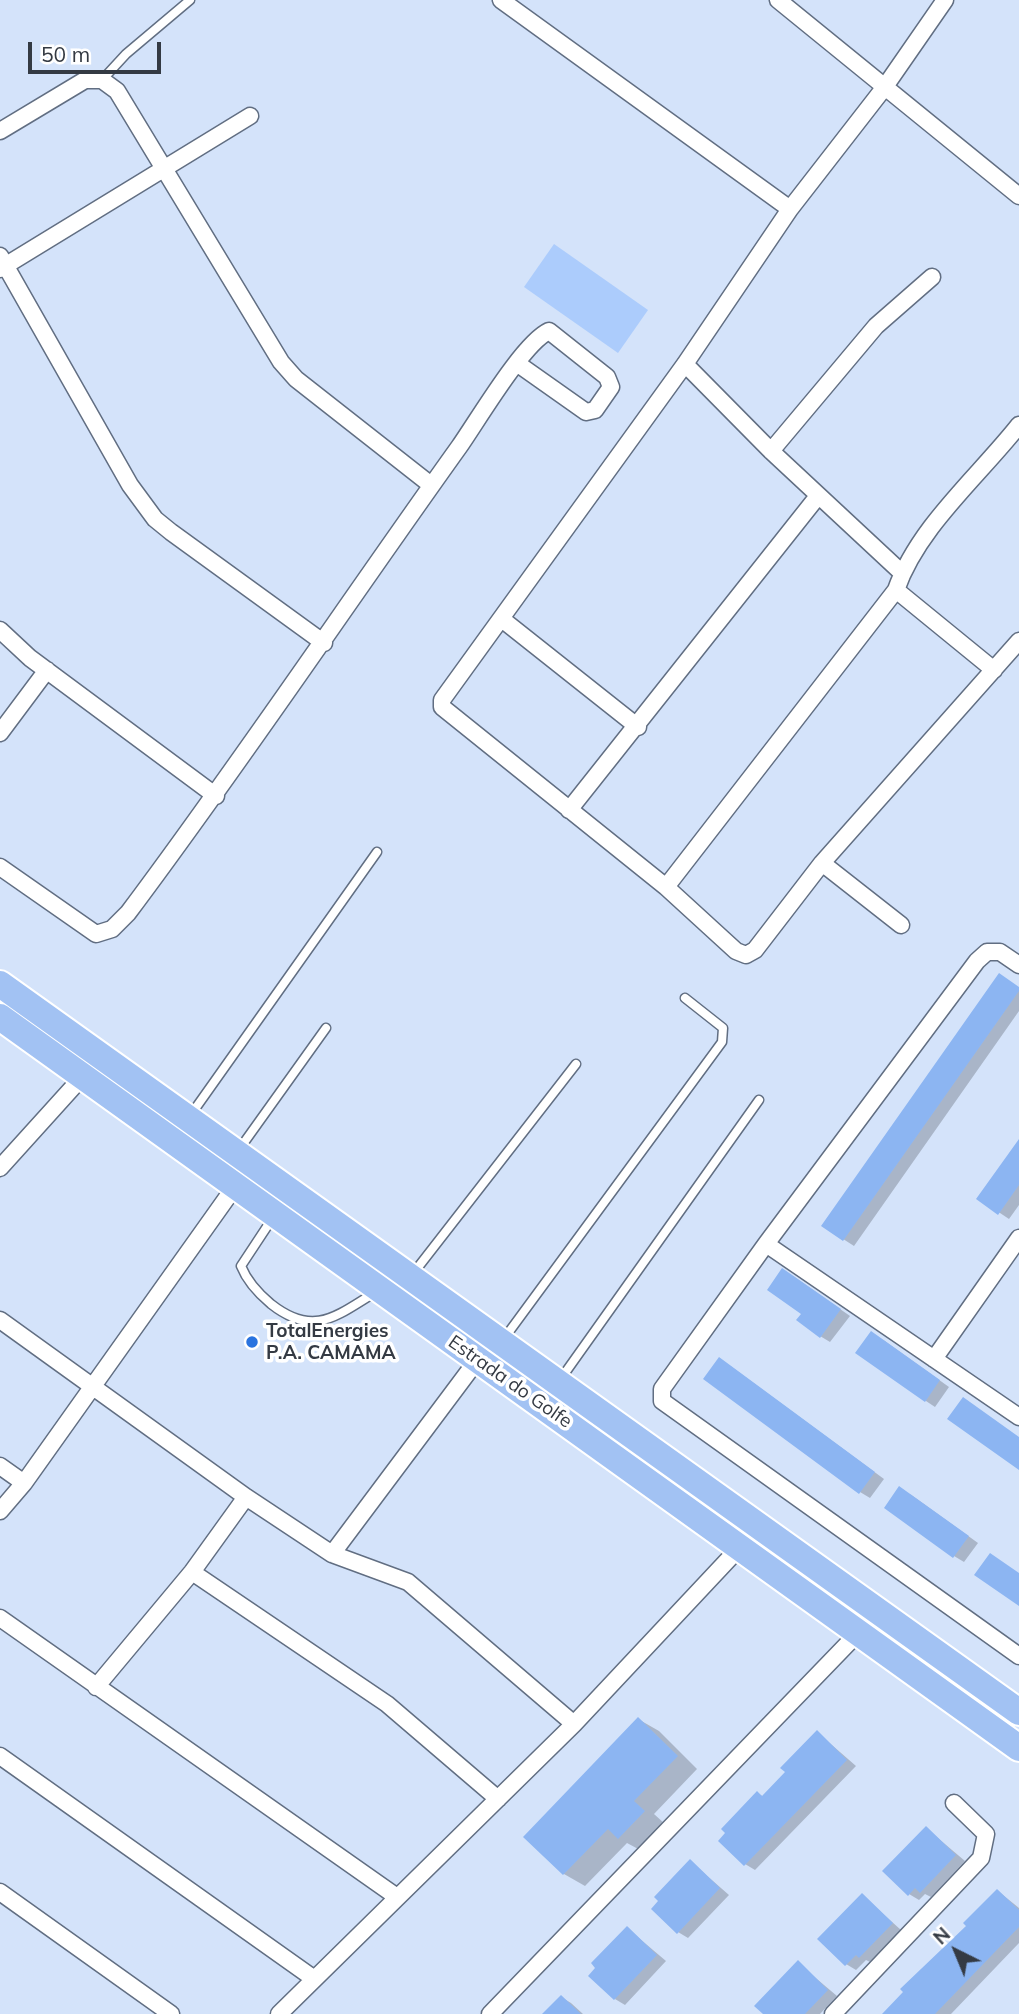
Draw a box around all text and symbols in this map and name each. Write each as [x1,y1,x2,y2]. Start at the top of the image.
scale bar [32,28,164,72]
text: 50 m [41,41,90,67]
place label: TotalEnergies P.A. CAMAMA [266,1320,396,1364]
street label: Estrada do Golfe [444,1331,576,1433]
marker: TotalEnergies P.A. CAMAMA [244,1334,260,1350]
north arrow [921,1916,991,1986]
text: N [928,1922,955,1949]

